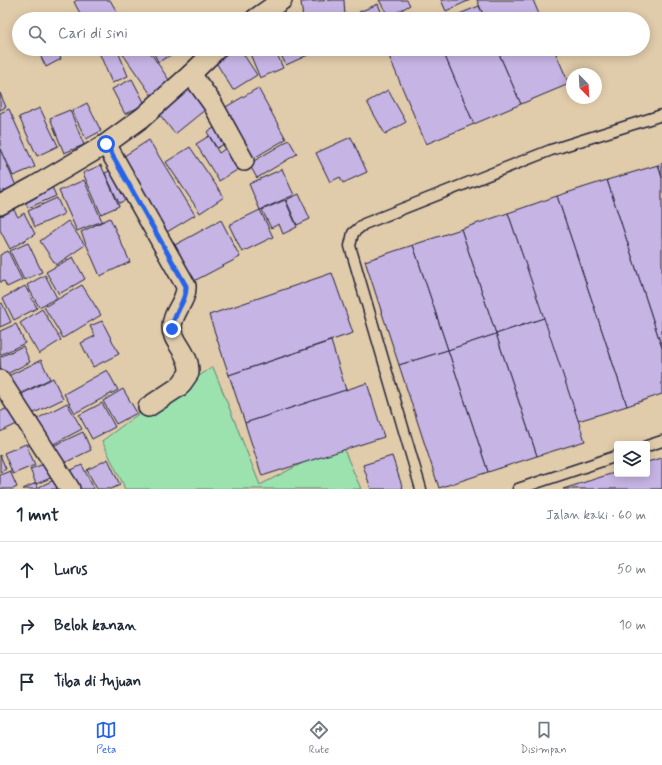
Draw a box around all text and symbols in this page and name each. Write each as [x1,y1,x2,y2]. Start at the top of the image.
search box [12,12,650,56]
icon: search [26,23,48,45]
text: Cari di sini [58,24,128,44]
north arrow [566,68,602,104]
route start [97,135,115,153]
route end [163,320,181,338]
map controls [614,441,650,477]
button: layers [614,441,650,477]
text: 1 mnt [16,504,59,526]
text: Jalan kaki · 60 m [546,507,646,524]
icon: ahead [16,559,38,581]
text: Lurus [54,560,87,580]
text: 50 m [617,561,646,578]
icon: right [16,615,38,637]
text: Belok kanan [54,616,137,636]
text: 10 m [619,617,646,634]
icon: arrive [16,671,38,693]
text: Tiba di tujuan [54,672,141,692]
tab: Peta [95,719,117,757]
tab: Rute [308,719,330,757]
tab: Disimpan [520,719,567,757]

